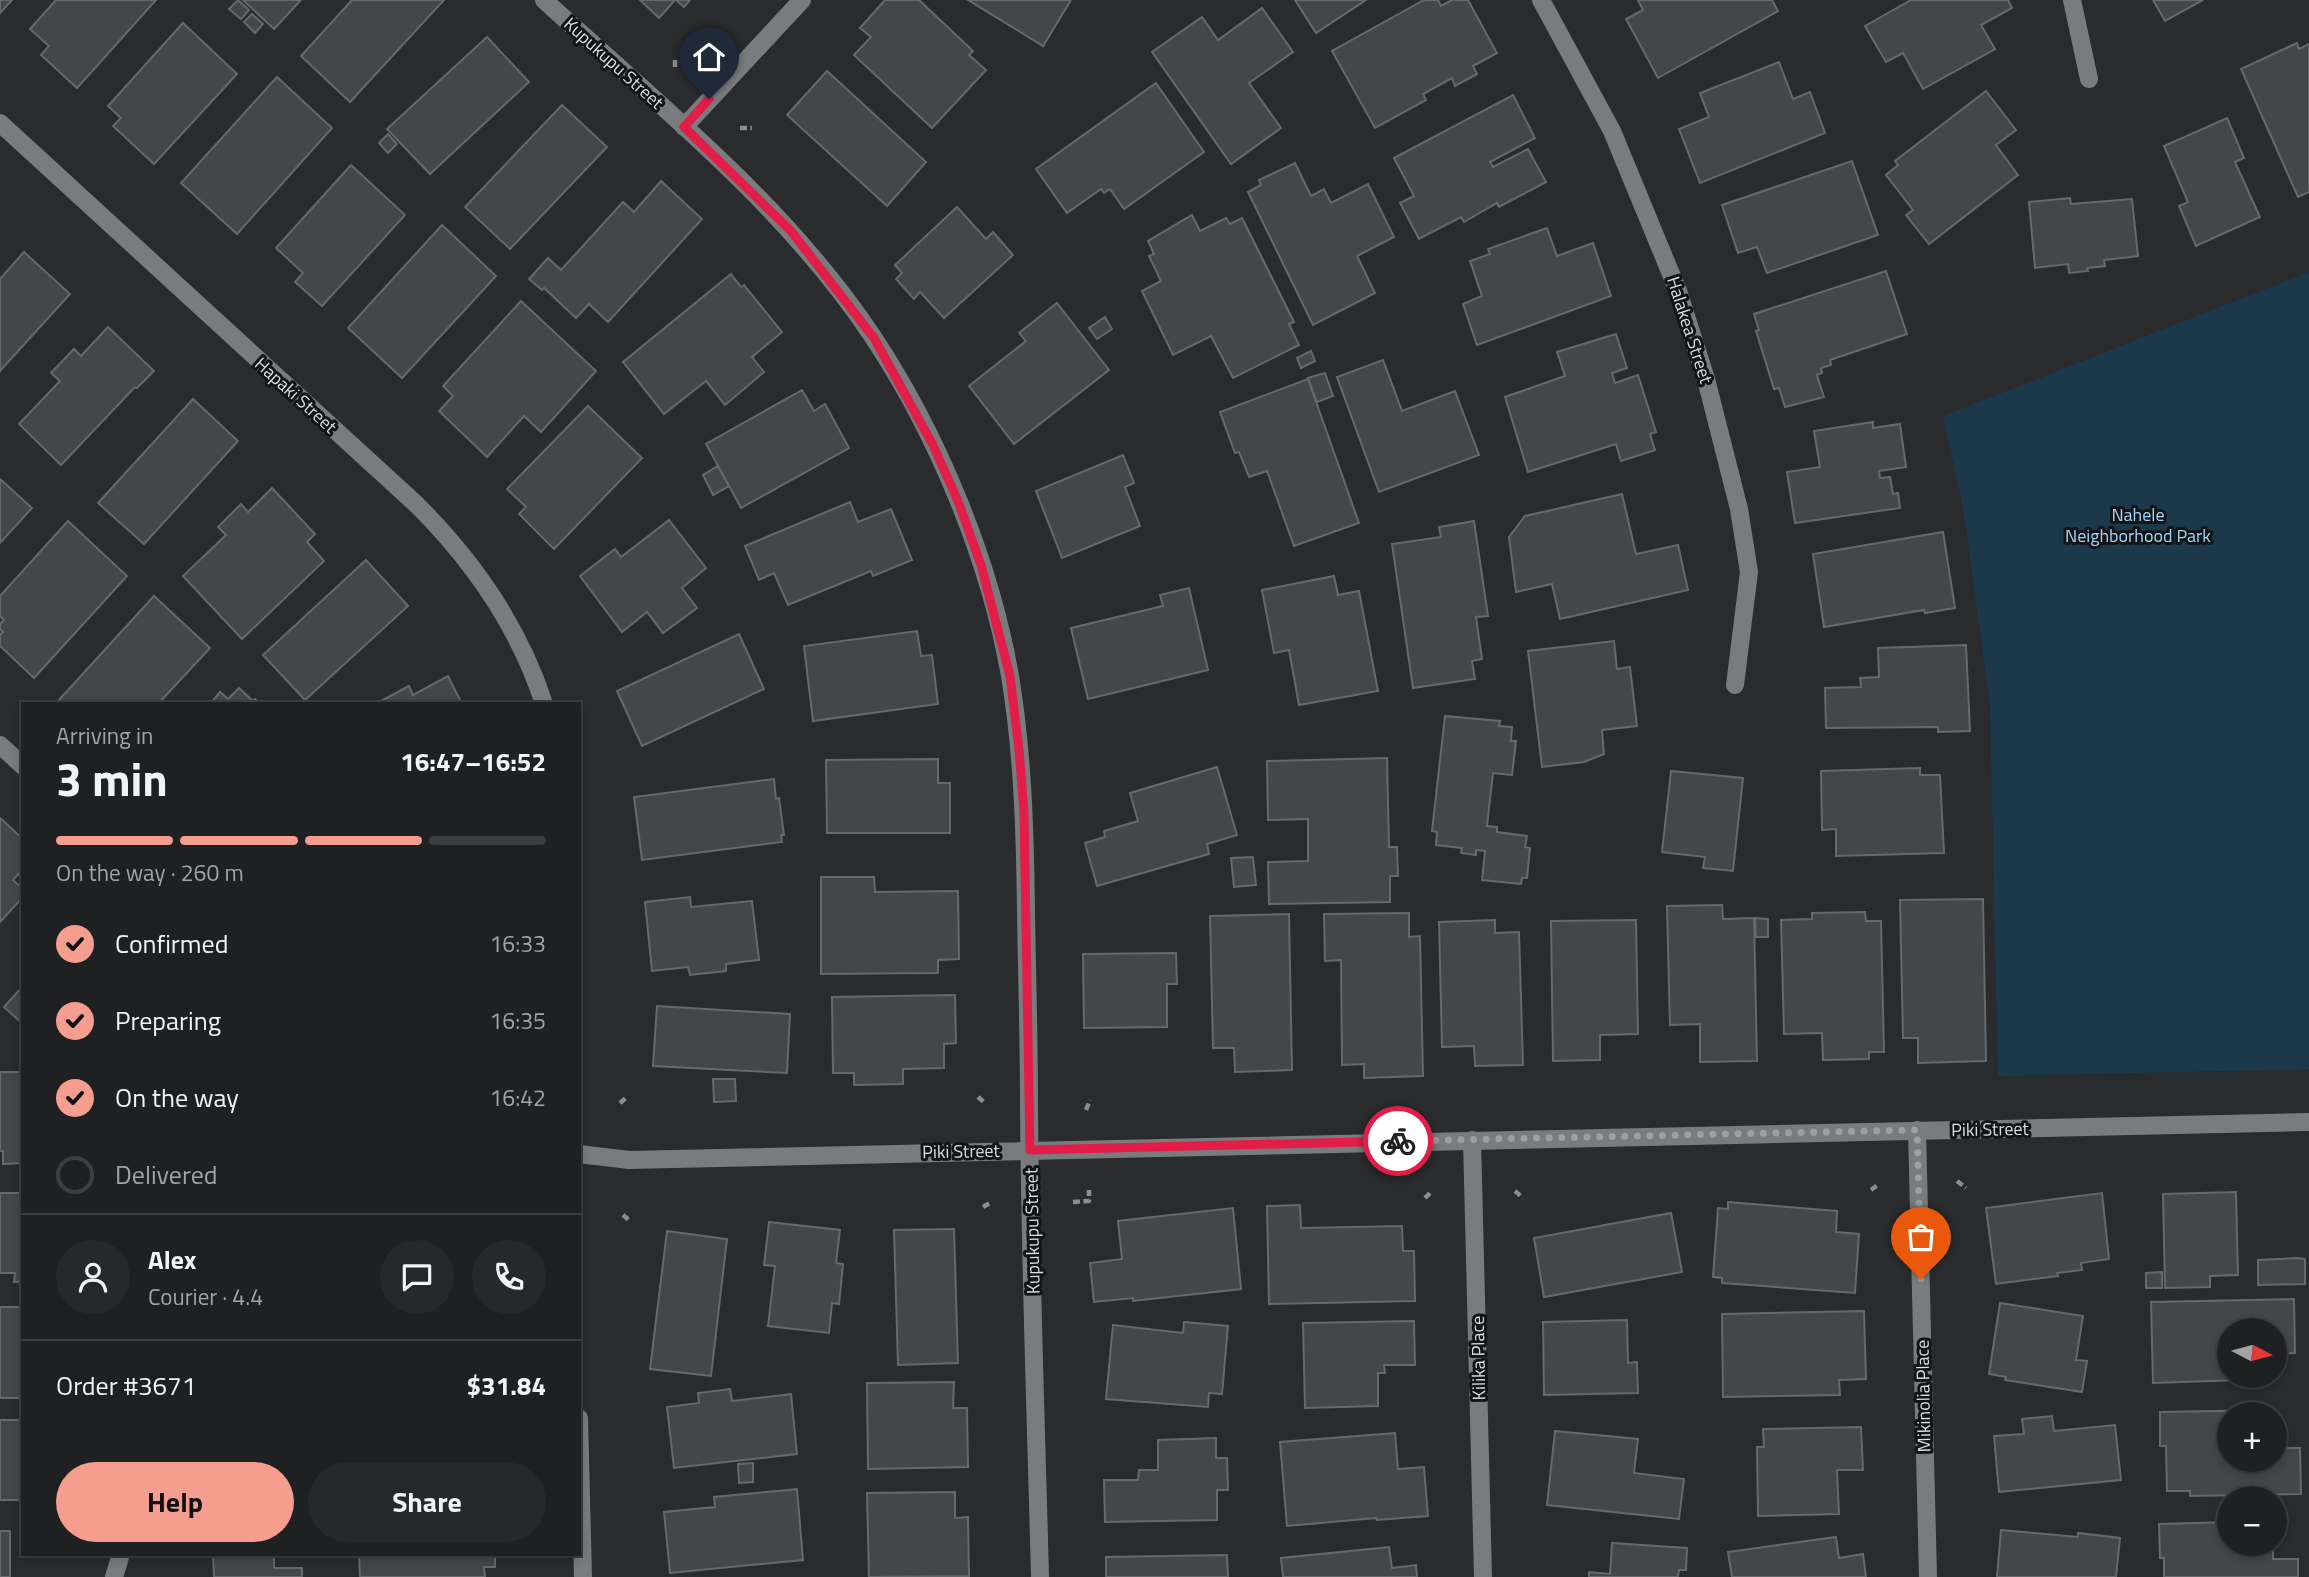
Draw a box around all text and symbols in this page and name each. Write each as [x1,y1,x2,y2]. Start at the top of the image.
street label: Kupukupu Street [558,11,670,116]
pin [679,27,739,99]
icon: home [690,38,728,76]
street label: Halakea Street [1660,273,1720,388]
street label: Hapaki Street [249,351,344,440]
park label: Nahele Neighborhood Park [2065,501,2211,549]
text: Arriving in [56,718,153,753]
text: 16:47–16:52 [400,742,546,781]
text: 3 min [56,744,168,814]
text: On the way · 260 m [56,855,244,890]
text: Confirmed [115,924,229,963]
icon: check [56,925,94,963]
text: 16:33 [489,926,546,961]
text: Preparing [115,1001,221,1040]
icon: check [56,1002,94,1040]
text: 16:35 [489,1003,546,1038]
text: On the way [115,1078,239,1117]
icon: check [56,1079,94,1117]
text: 16:42 [489,1080,546,1115]
courier [1363,1106,1433,1176]
street label: Piki Street [1951,1115,2030,1143]
icon: bike [1379,1122,1417,1160]
street label: Piki Street [922,1137,1001,1165]
text: Delivered [115,1155,218,1194]
street label: Kupukupu Street [1017,1167,1047,1294]
pin [1891,1207,1951,1279]
icon: bag [1902,1218,1940,1256]
button: person [56,1240,130,1314]
text: Alex [148,1240,196,1279]
button: chat [380,1240,454,1314]
button: phone [472,1240,546,1314]
text: Courier · 4.4 [148,1279,263,1314]
street label: Kilika Place [1464,1316,1492,1400]
north arrow [2217,1318,2287,1388]
map controls [2217,1318,2287,1556]
street label: Mikinolia Place [1909,1339,1937,1453]
text: Order #3671 [56,1366,196,1405]
text: $31.84 [467,1366,546,1405]
button: + [2217,1402,2287,1472]
button: Help [56,1462,294,1542]
button: Share [308,1462,546,1542]
button: − [2217,1486,2287,1556]

